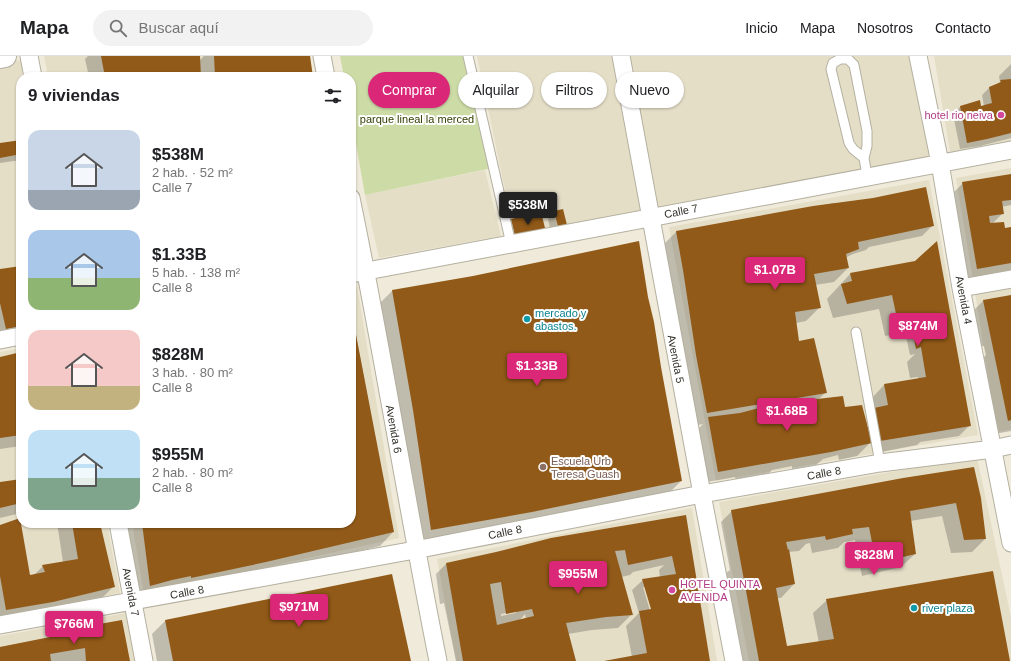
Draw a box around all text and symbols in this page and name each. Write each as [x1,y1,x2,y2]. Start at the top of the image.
search box [93,10,373,46]
text: Mapa [20,17,69,38]
icon: search [107,17,129,39]
text: Buscar aquí [139,19,219,36]
text: Inicio [745,20,778,36]
text: Mapa [800,20,835,36]
text: Nosotros [857,20,913,36]
text: Contacto [935,20,991,36]
chip: Comprar [368,72,450,108]
chip: Alquilar [458,72,533,108]
chip: Filtros [541,72,607,108]
chip: Nuevo [615,72,684,108]
icon: filters [322,85,344,107]
text: 9 viviendas [28,86,120,105]
place label: hotel rio neiva [925,109,994,121]
marker: hotel rio neiva [996,110,1006,120]
park label: parque lineal la merced [360,113,474,125]
text: $538M [152,145,204,164]
icon: home [60,146,108,194]
text: 2 hab. · 52 m² [152,165,233,180]
text: Calle 7 [152,180,192,195]
pin: $538M [500,192,556,226]
text: $538M [508,197,548,212]
street label: Calle 7 [663,202,699,220]
text: $1.33B [152,245,207,264]
icon: home [60,246,108,294]
pin: $1.07B [742,257,808,291]
text: $1.07B [754,262,796,277]
text: 5 hab. · 138 m² [152,265,240,280]
street label: Avenida 4 [953,275,975,325]
text: Calle 8 [152,280,192,295]
place label: mercado y abastos. [535,307,587,332]
pin: $874M [890,313,946,347]
marker: mercado y abastos. [522,314,532,324]
text: $874M [898,318,938,333]
street label: Avenida 5 [665,334,687,384]
text: $828M [152,345,204,364]
icon: home [60,346,108,394]
pin: $1.33B [504,353,570,387]
text: $1.33B [516,358,558,373]
text: 3 hab. · 80 m² [152,365,233,380]
text: Calle 8 [152,380,192,395]
pin: $1.68B [754,398,820,432]
text: $1.68B [766,403,808,418]
street label: Avenida 6 [384,404,404,454]
text: $955M [152,445,204,464]
icon: home [60,446,108,494]
place label: Escuela Urb Teresa Guash [551,455,619,480]
marker: Escuela Urb Teresa Guash [538,462,548,472]
street label: Calle 8 [806,464,842,482]
text: 2 hab. · 80 m² [152,465,233,480]
text: Calle 8 [152,480,192,495]
street label: Calle 8 [487,523,523,541]
pin: $828M [846,542,902,576]
text: $828M [854,547,894,562]
pin: $955M [550,561,606,595]
text: $955M [558,566,598,581]
street label: Avenida 7 [120,567,142,617]
place label: HOTEL QUINTA AVENIDA [680,578,761,603]
street label: Calle 8 [169,583,205,601]
marker: HOTEL QUINTA AVENIDA [667,585,677,595]
pin: $971M [271,594,327,628]
text: $971M [279,599,319,614]
place label: river plaza [922,602,974,614]
marker: river plaza [909,603,919,613]
pin: $766M [46,611,102,645]
text: $766M [54,616,94,631]

